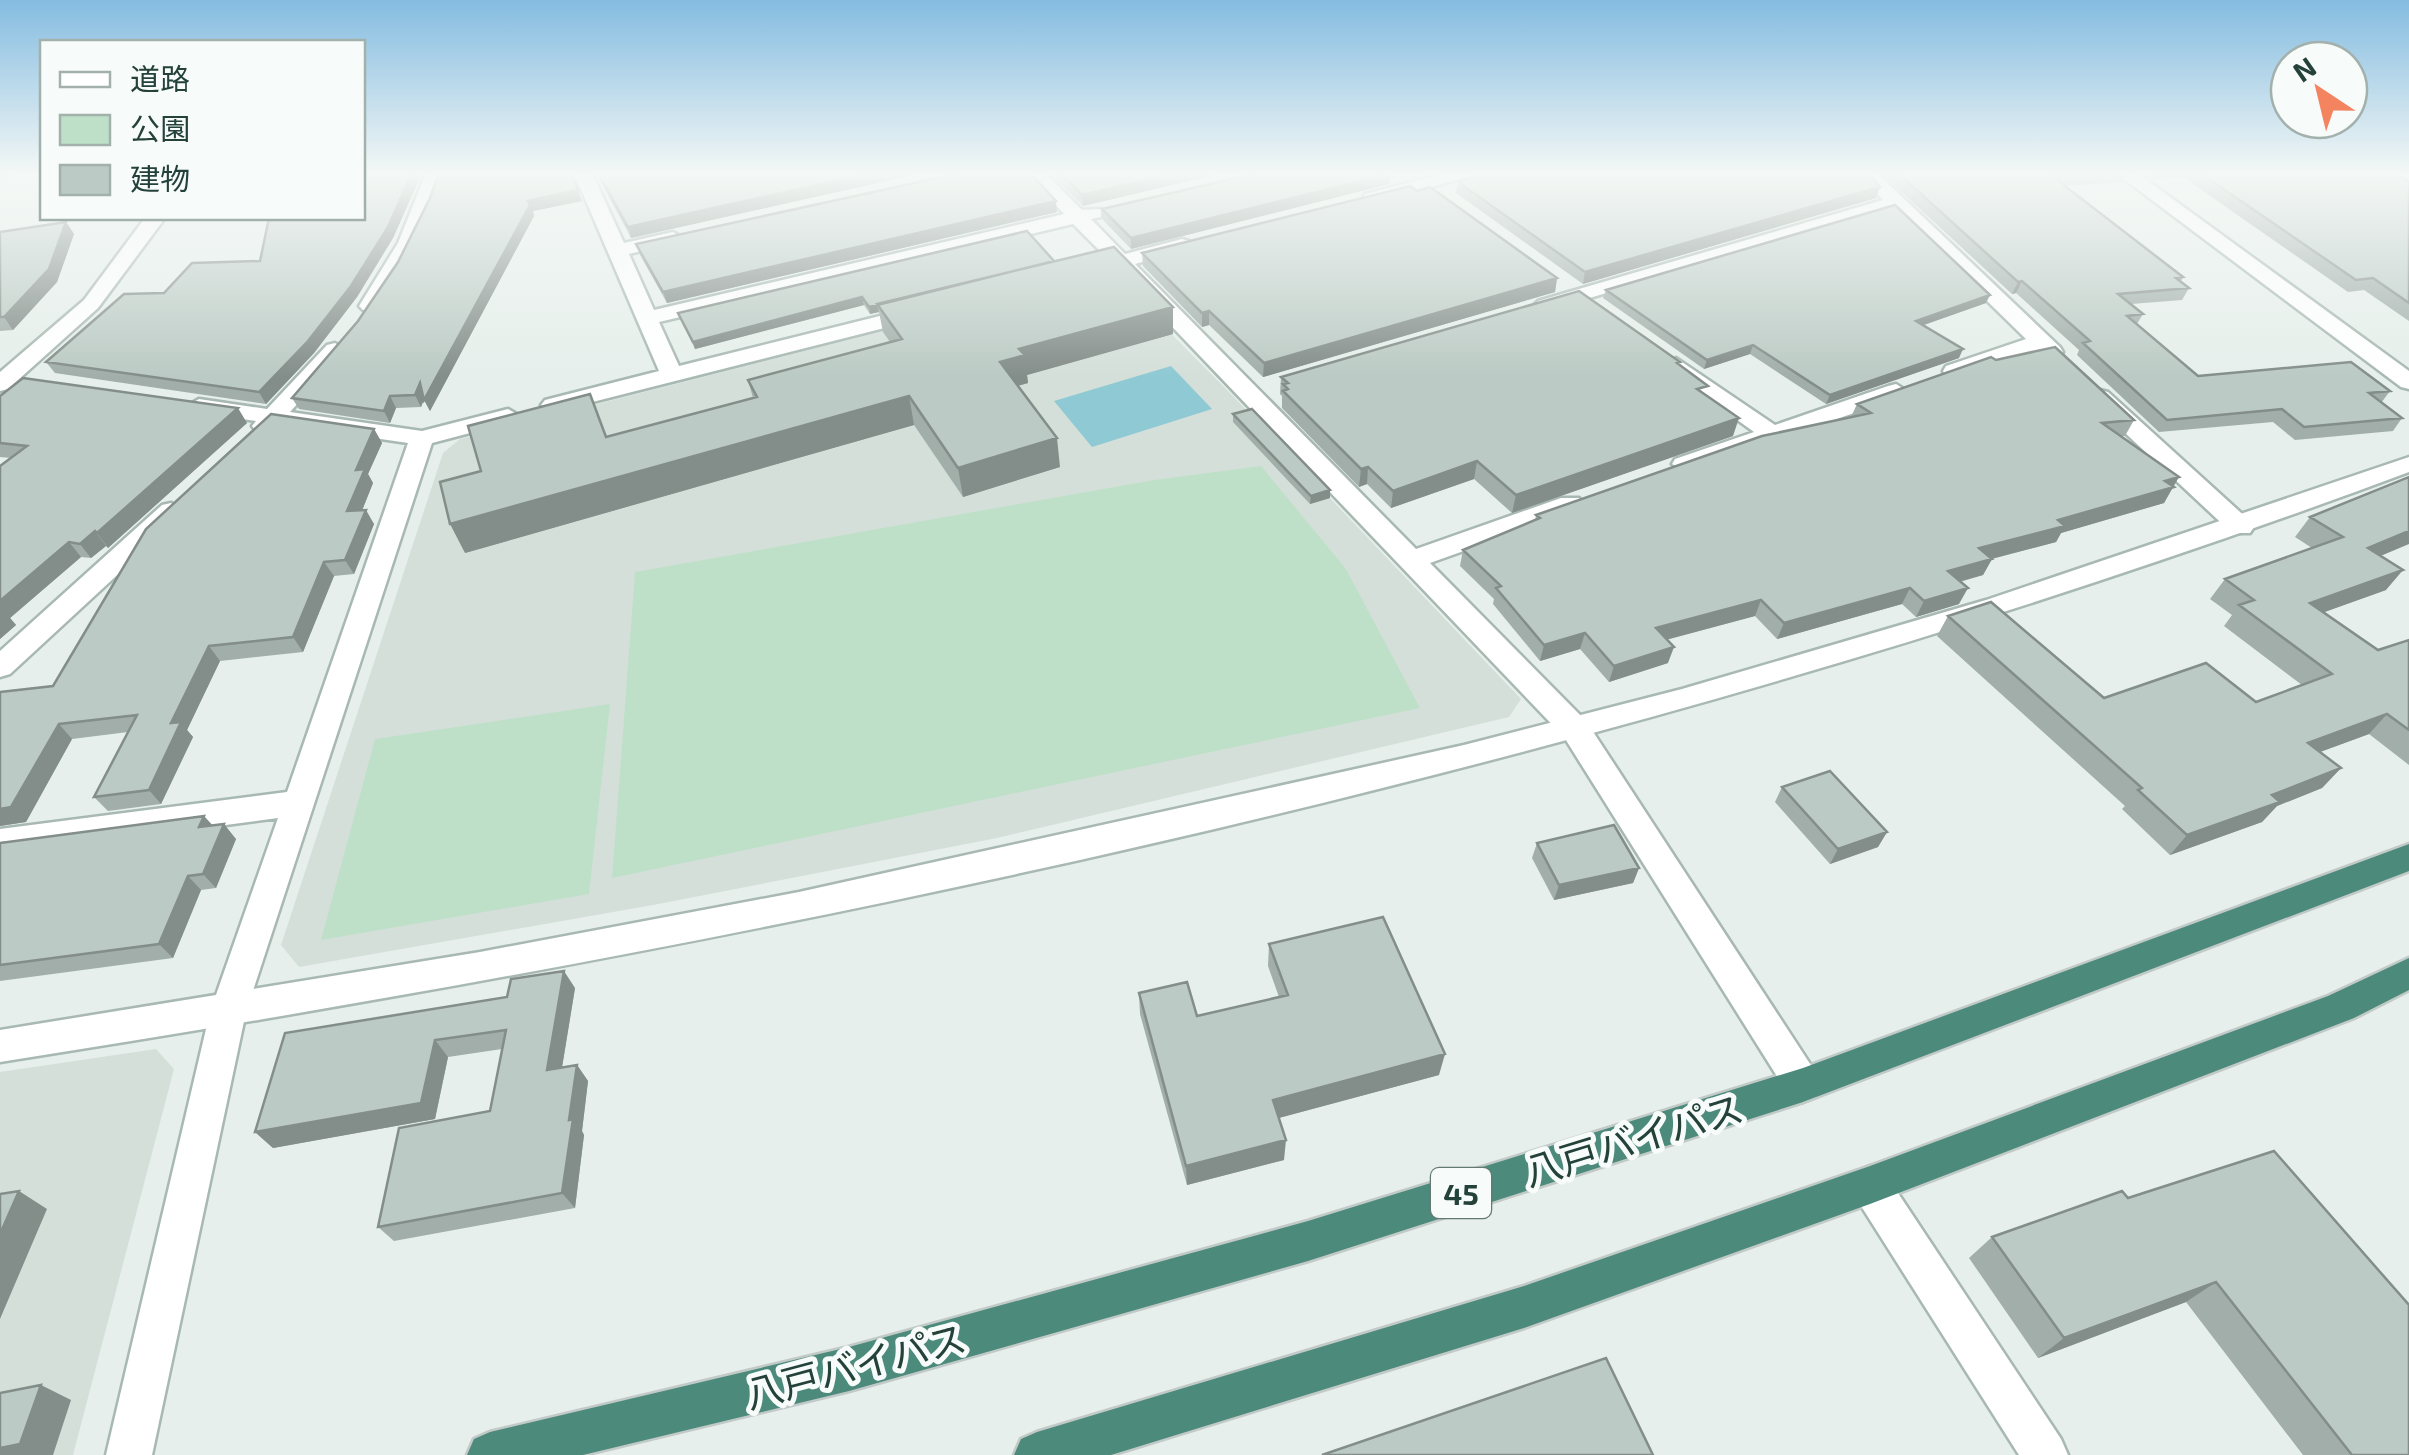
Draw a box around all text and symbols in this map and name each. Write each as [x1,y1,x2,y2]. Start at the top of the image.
legend [40,40,365,220]
north arrow [2269,40,2369,140]
text: N [2286,49,2322,88]
text: 道路 [130,60,190,96]
text: 公園 [130,110,190,146]
text: 建物 [130,160,190,196]
street label: 八戸バイパス [1518,1084,1748,1194]
road number: 45 [1431,1168,1491,1218]
street label: 八戸バイパス [739,1313,971,1417]

